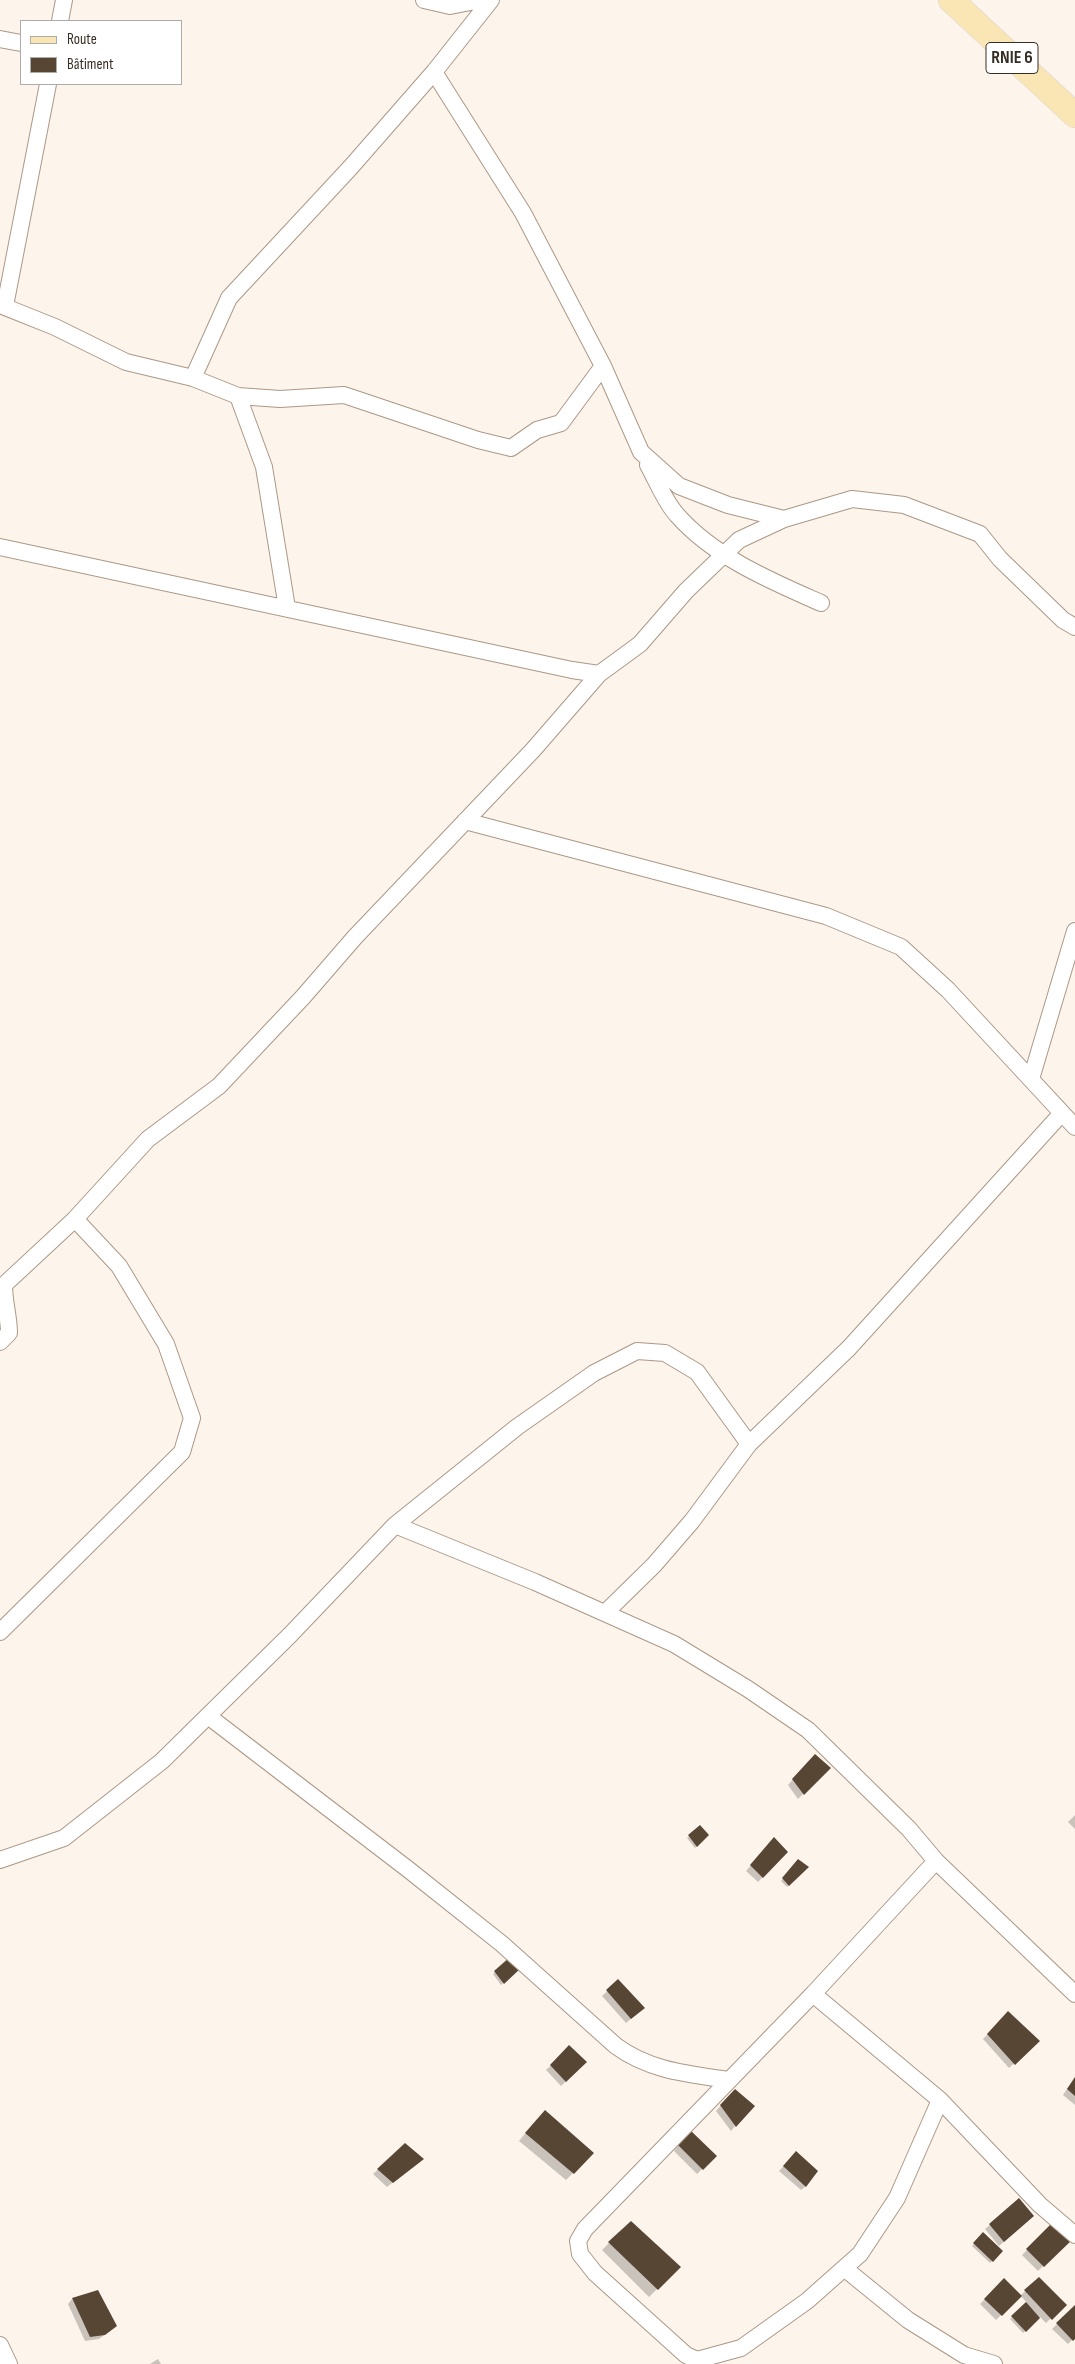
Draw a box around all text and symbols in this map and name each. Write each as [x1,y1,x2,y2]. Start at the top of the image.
legend [20,20,182,85]
text: Route [67,30,97,49]
road number: RNIE 6 [986,42,1038,74]
text: Bâtiment [67,55,114,74]

